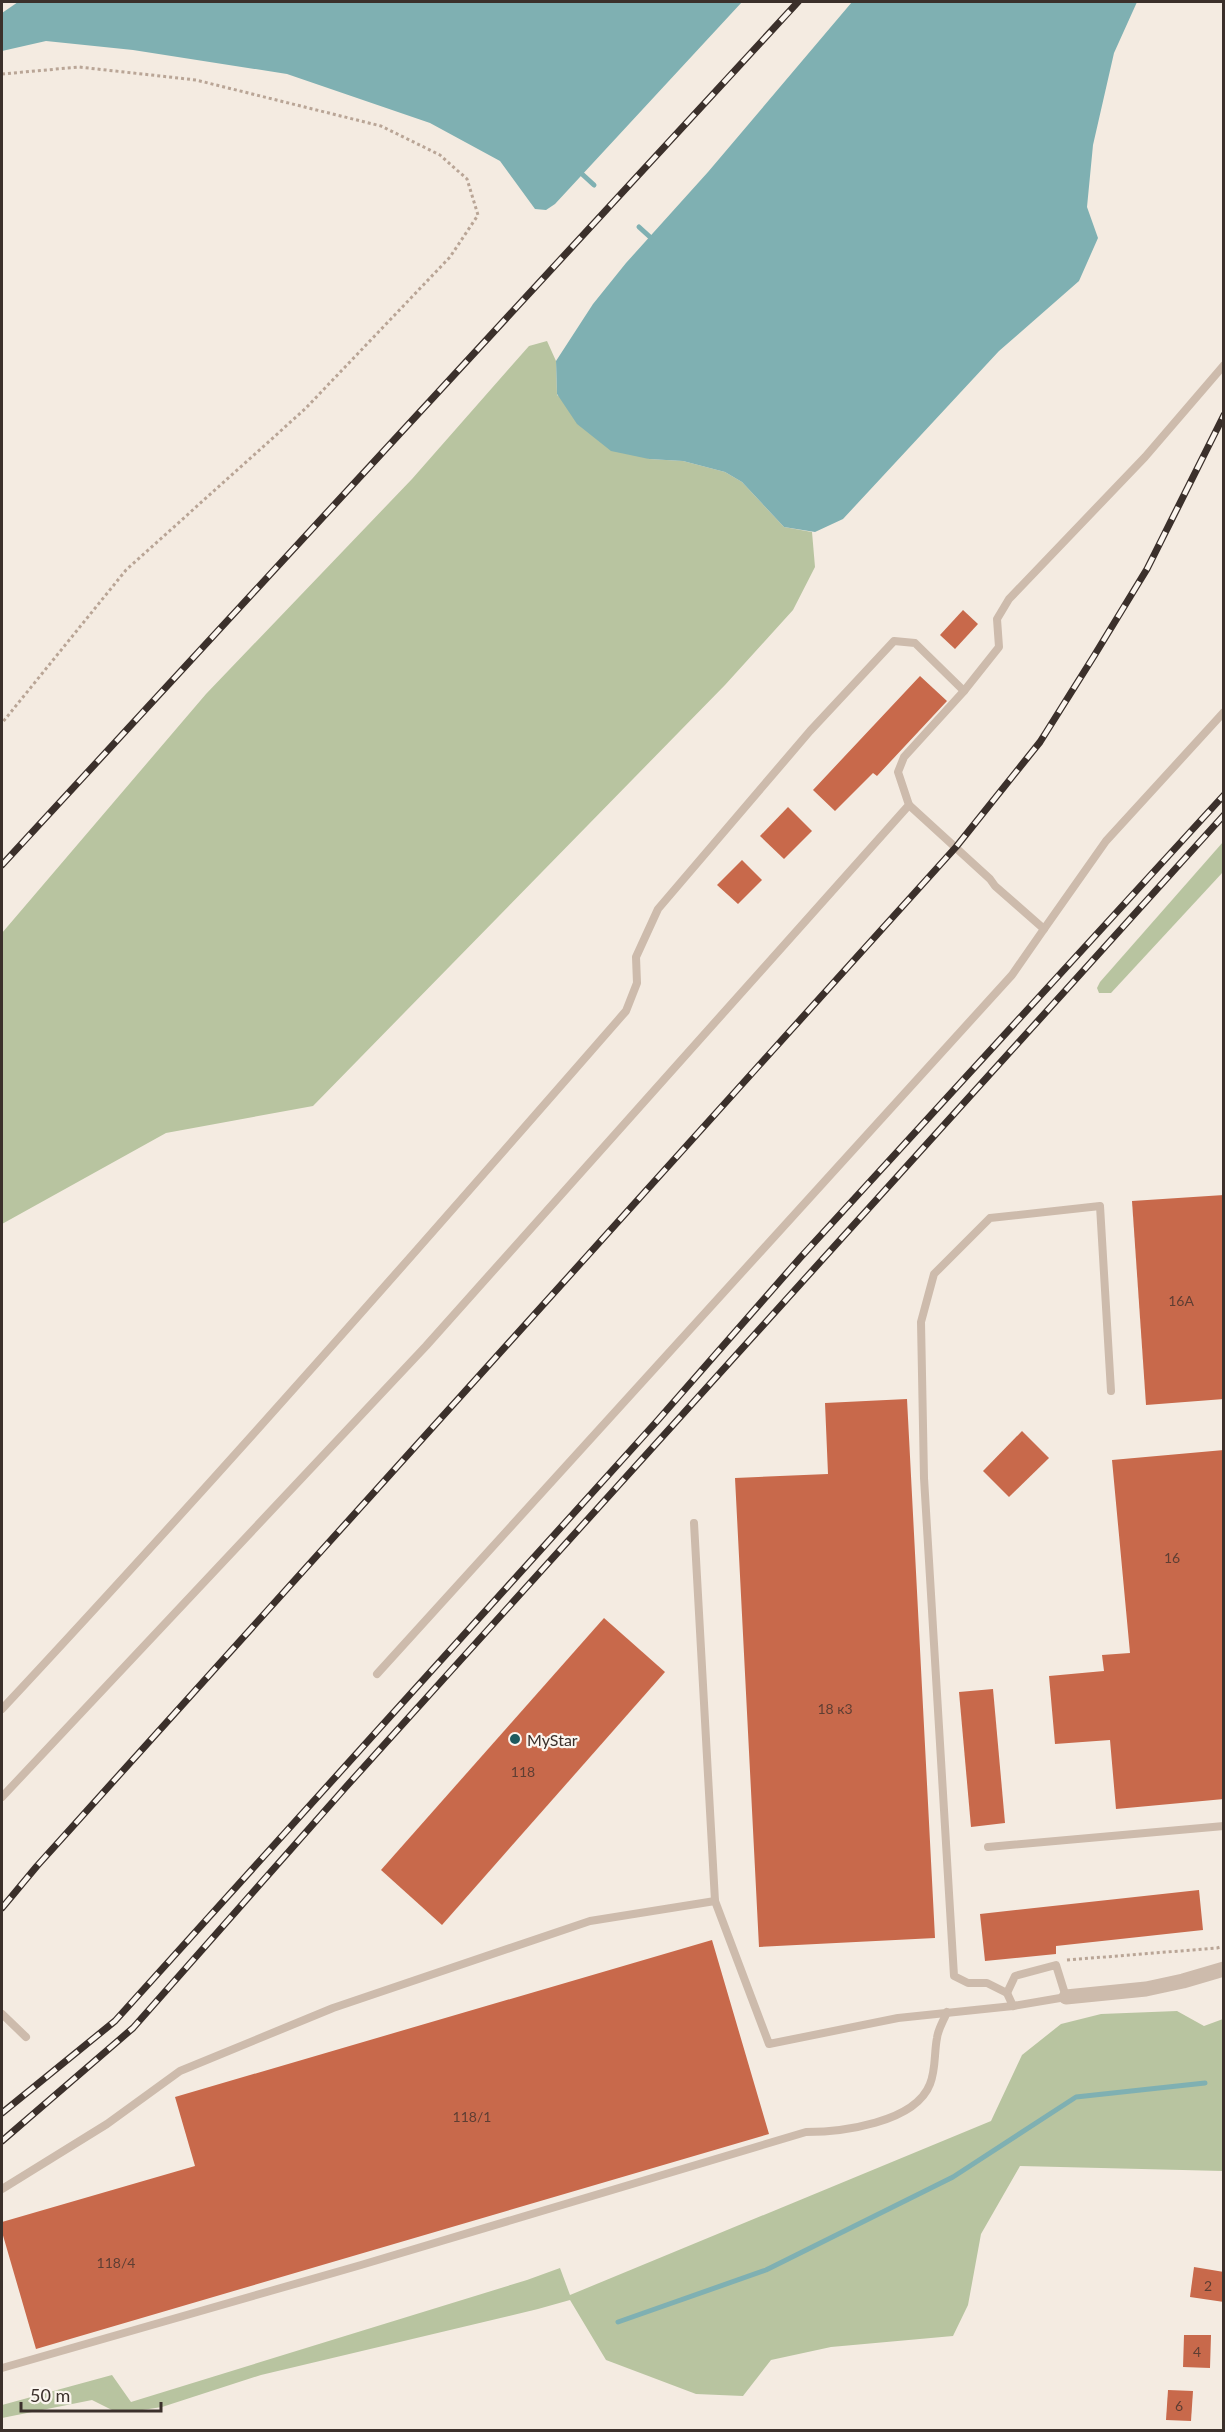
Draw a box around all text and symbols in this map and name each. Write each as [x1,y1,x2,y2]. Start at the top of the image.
house number: 16А [1168,1292,1194,1309]
house number: 16 [1164,1549,1180,1566]
house number: 18 к3 [817,1700,853,1717]
place label: MyStar [527,1730,578,1749]
marker: MyStar [508,1732,522,1746]
house number: 118 [511,1763,535,1780]
house number: 118/1 [453,2108,491,2125]
house number: 118/4 [97,2254,135,2271]
house number: 2 [1204,2277,1212,2294]
house number: 4 [1193,2343,1201,2360]
scale bar [21,2375,160,2413]
text: 50 m [30,2384,70,2406]
house number: 6 [1175,2397,1183,2414]

